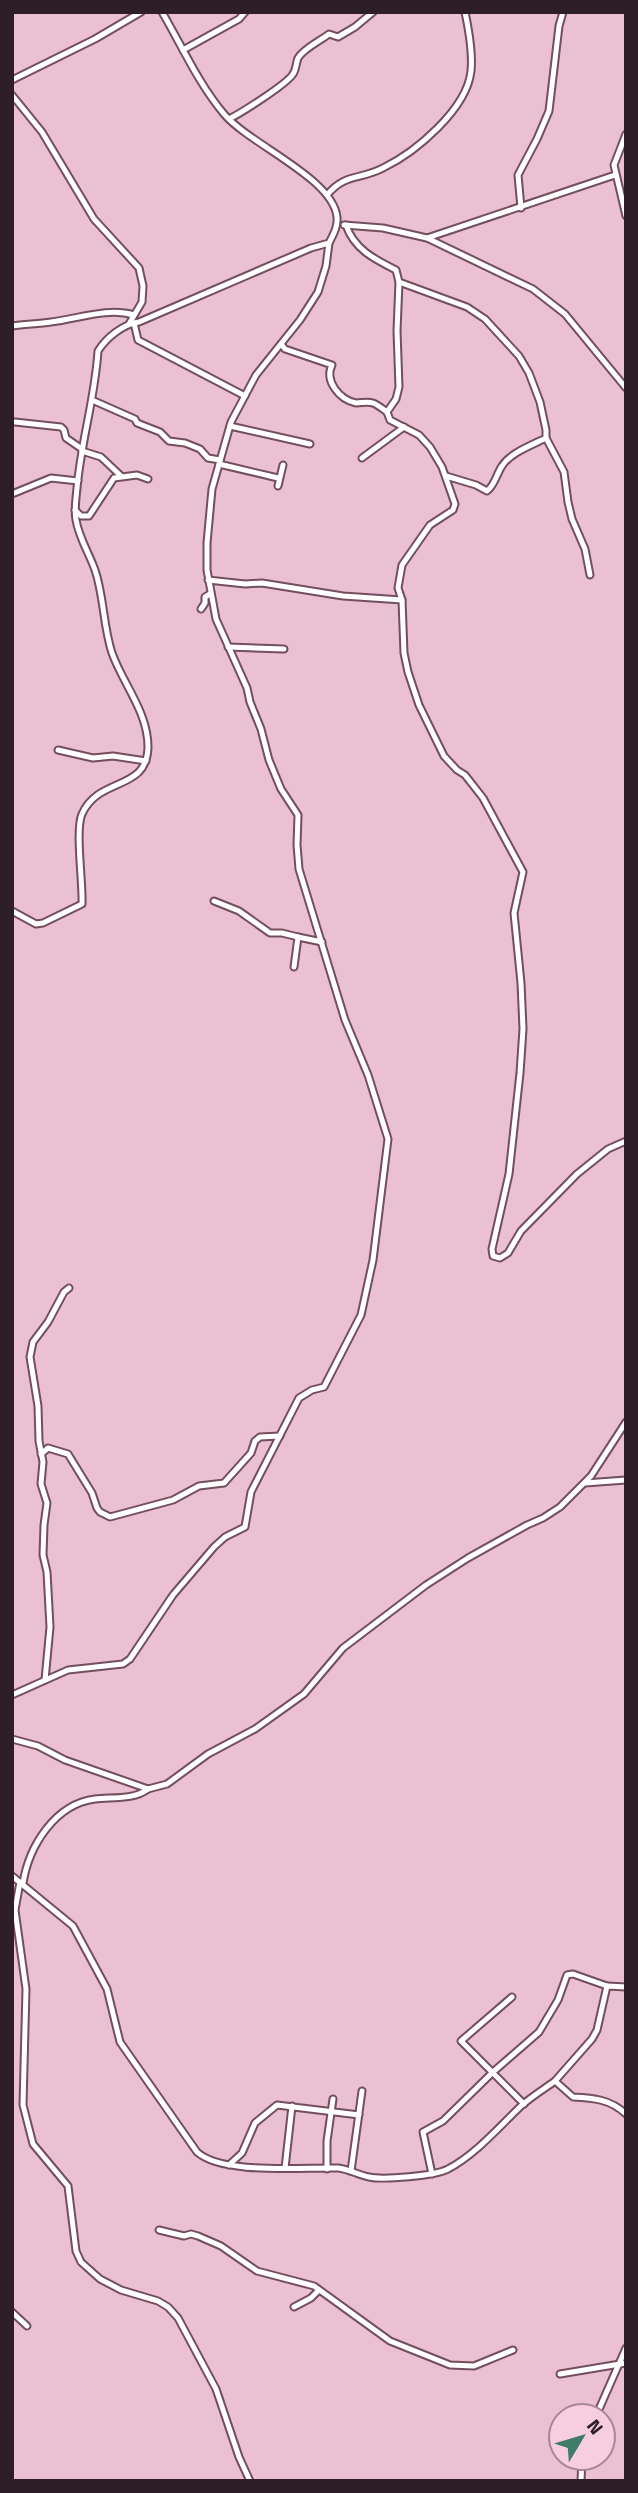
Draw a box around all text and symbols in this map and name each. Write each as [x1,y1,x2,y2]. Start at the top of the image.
north arrow [547,2402,617,2472]
text: N [580,2412,611,2440]

